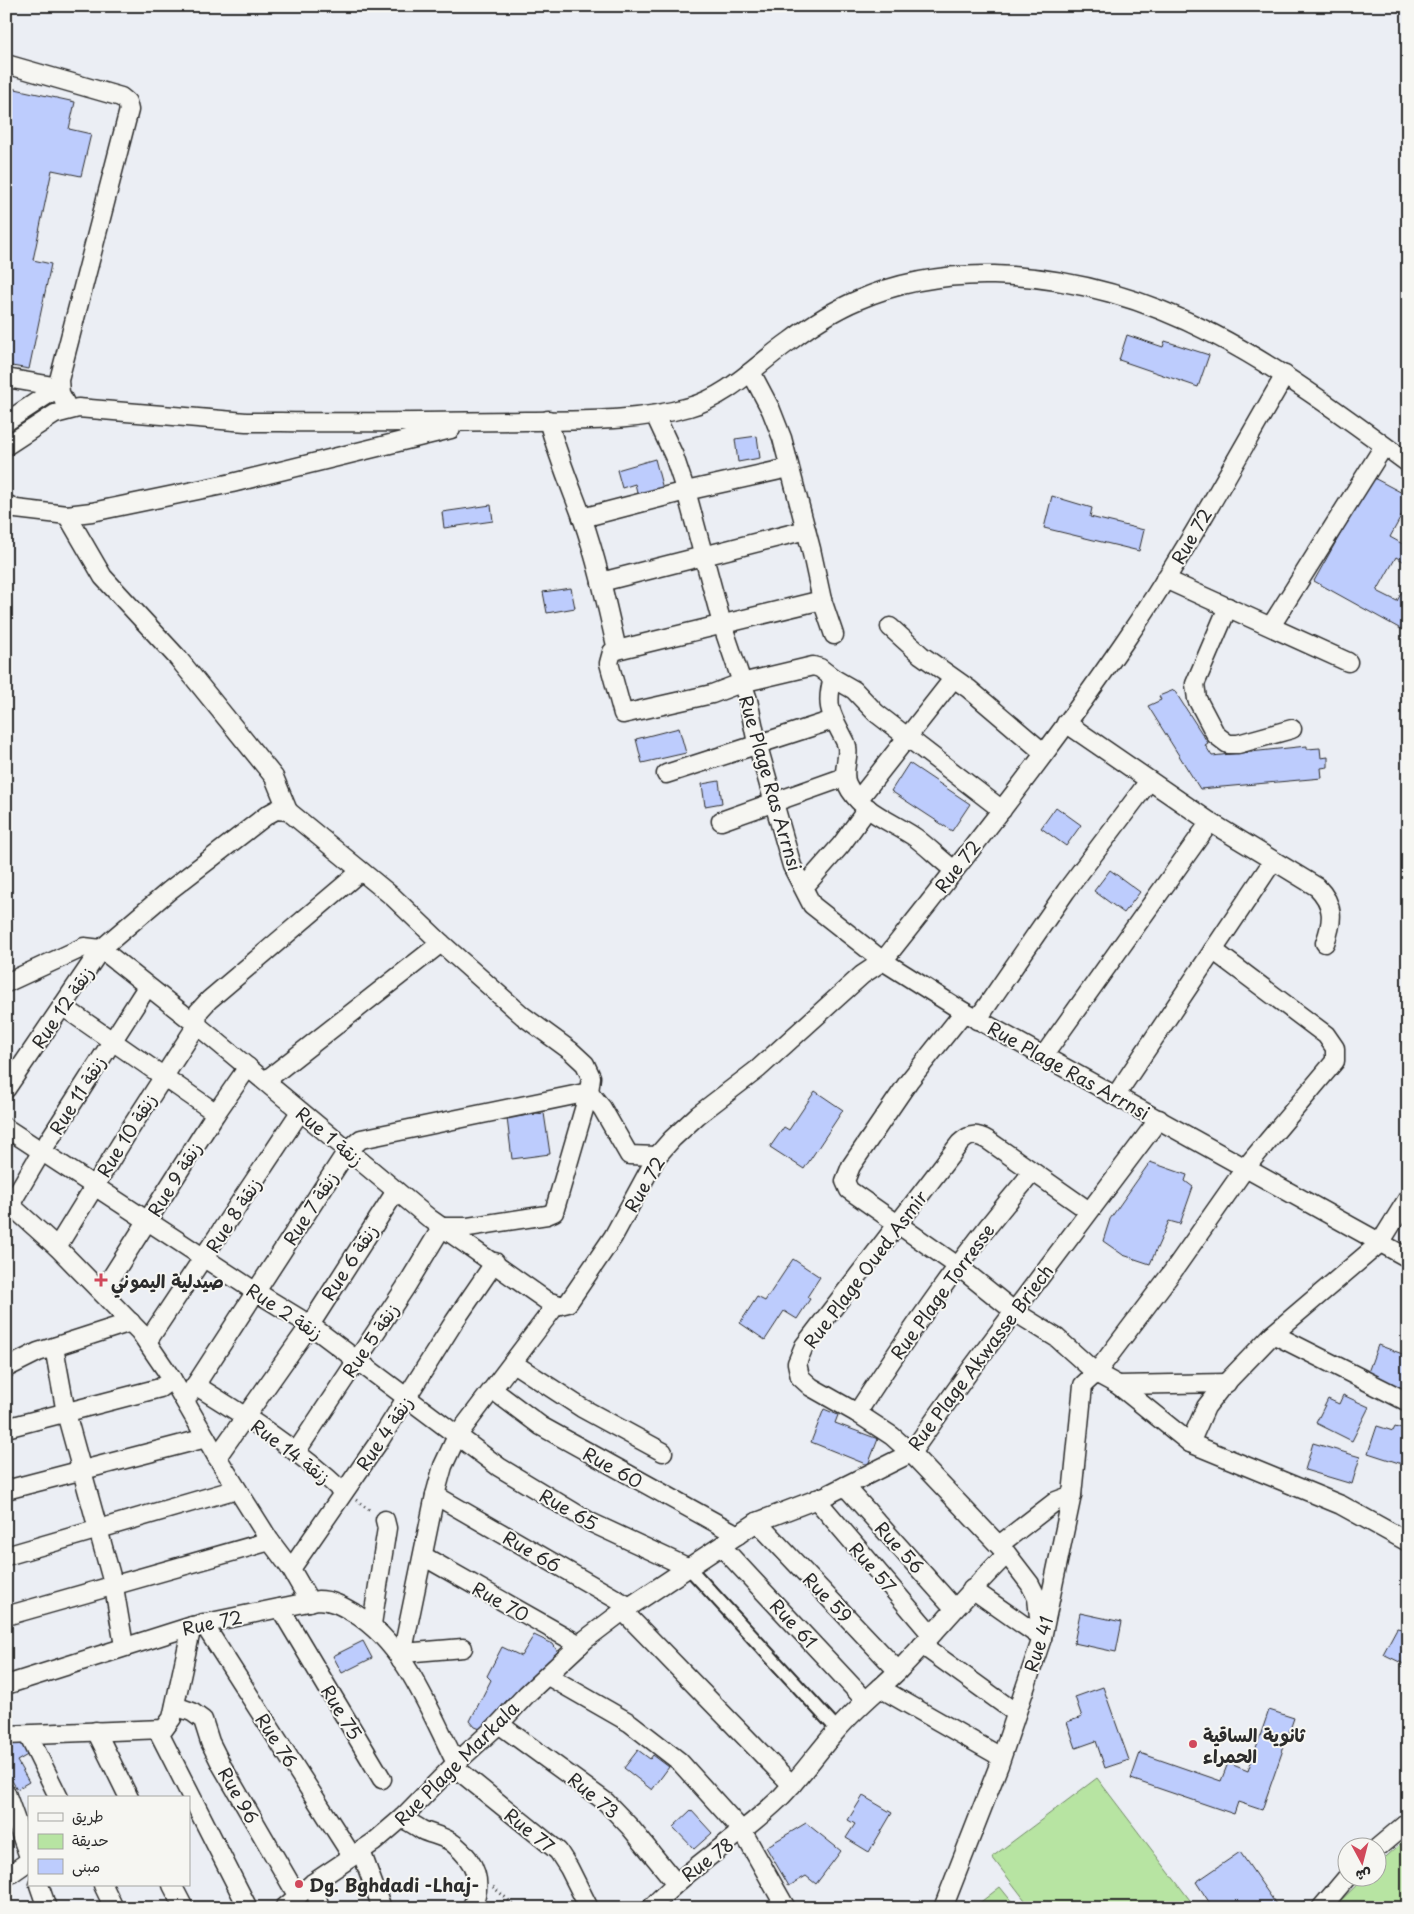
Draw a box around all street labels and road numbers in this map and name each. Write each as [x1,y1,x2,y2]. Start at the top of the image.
street label: Rue 72 [1164,503,1218,569]
street label: Rue Plage Ras Arrnsi [733,692,809,874]
street label: Rue 72 [928,834,986,898]
street label: Rue 12 زنقة [25,960,99,1054]
street label: Rue Plage Ras Arrnsi [983,1014,1155,1126]
street label: Rue 11 زنقة [42,1050,112,1140]
street label: Rue 10 زنقة [90,1088,162,1182]
street label: Rue 1 زنقة [290,1100,370,1172]
street label: Rue 9 زنقة [140,1136,208,1222]
street label: Rue 72 [617,1151,671,1217]
street label: Rue 7 زنقة [276,1166,344,1250]
street label: Rue 8 زنقة [199,1172,267,1258]
street label: Rue Plage Oued Asmir [797,1184,934,1354]
street label: Rue Plage Torresse [884,1218,1000,1364]
street label: Rue 6 زنقة [314,1219,384,1305]
street label: Rue Plage Akwasse Briech [901,1258,1059,1456]
street label: Rue 2 زنقة [242,1276,328,1346]
street label: Rue 5 زنقة [335,1297,405,1383]
street label: Rue 4 زنقة [349,1390,419,1476]
street label: Rue 14 زنقة [246,1412,336,1490]
street label: Rue 60 [578,1440,648,1494]
street label: Rue 65 [535,1481,603,1537]
street label: Rue 56 [869,1515,931,1579]
street label: Rue 66 [498,1524,566,1578]
street label: Rue 57 [843,1536,903,1598]
street label: Rue 59 [797,1566,859,1628]
street label: Rue 70 [468,1574,534,1628]
street label: Rue 61 [764,1592,824,1654]
street label: Rue 72 [179,1602,245,1642]
street label: Rue 41 [1017,1613,1059,1675]
street label: Rue 75 [315,1679,369,1745]
street label: Rue Plage Markala [388,1694,525,1831]
street label: Rue 76 [249,1708,305,1772]
street label: Rue 96 [212,1762,266,1828]
street label: Rue 73 [562,1765,626,1825]
street label: Rue 77 [499,1801,561,1859]
street label: Rue 78 [675,1830,739,1888]

